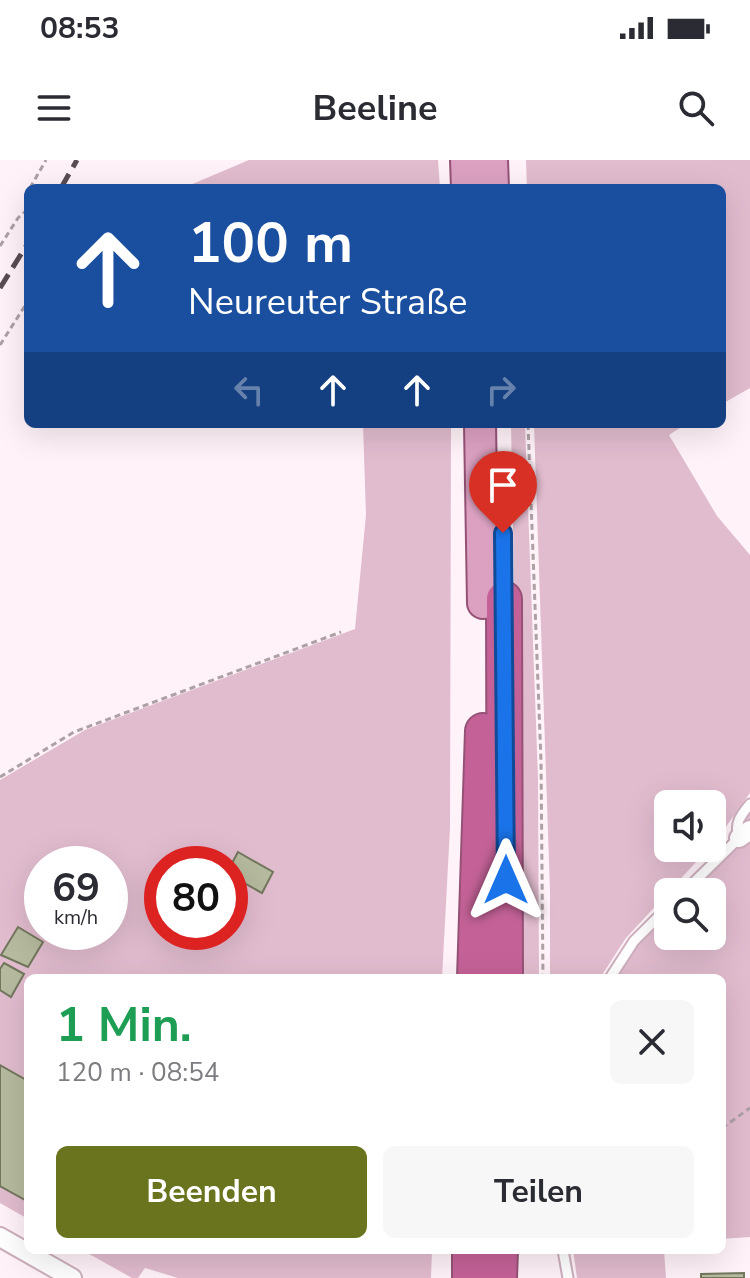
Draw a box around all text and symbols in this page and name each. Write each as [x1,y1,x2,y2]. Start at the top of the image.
text: 08:53 [40,8,119,49]
text: Beeline [312,84,438,133]
icon: menu [32,86,76,130]
icon: search [674,86,718,130]
text: 100 m [188,205,353,282]
icon: ahead [56,216,160,320]
text: Neureuter Straße [188,278,467,327]
icon: left [227,368,271,412]
icon: ahead [311,368,355,412]
icon: ahead [395,368,439,412]
icon: right [479,368,523,412]
pin [469,451,537,533]
icon: arrive [481,463,525,507]
map controls [654,790,726,950]
button: sound [654,790,726,862]
position arrow [464,838,548,922]
speed limit sign: 80 [144,846,248,950]
text: 69 [52,861,100,915]
button: search [654,878,726,950]
text: km/h [54,904,98,931]
text: 1 Min. [56,992,192,1058]
button: close [610,1000,694,1084]
text: 120 m · 08:54 [56,1055,219,1090]
button: Beenden [56,1146,367,1238]
button: Teilen [383,1146,694,1238]

